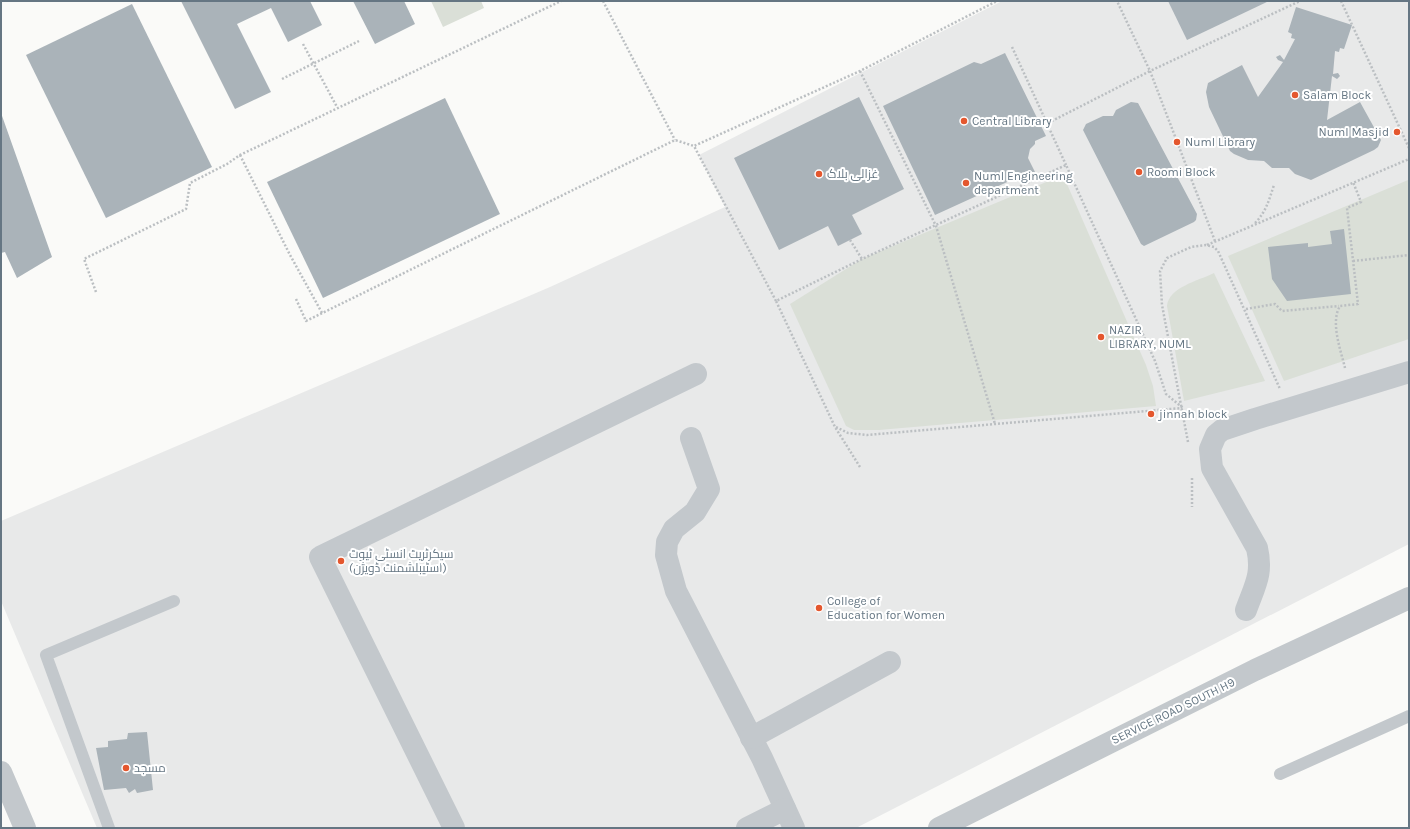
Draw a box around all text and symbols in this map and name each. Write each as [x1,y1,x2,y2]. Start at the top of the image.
place label: Salam Block [1303,88,1371,102]
marker: Salam Block [1290,90,1300,100]
place label: Central Library [972,114,1052,128]
marker: Central Library [959,116,969,126]
place label: Numl Masjid [1319,125,1389,139]
marker: Numl Masjid [1392,127,1402,137]
place label: Numl Library [1185,135,1255,149]
marker: Numl Library [1172,137,1182,147]
place label: Roomi Block [1147,165,1216,179]
place label: غزالی بلاک [827,167,878,181]
marker: Roomi Block [1134,167,1144,177]
marker: غزالی بلاک [814,169,824,179]
place label: Numl Engineering department [974,169,1073,197]
marker: Numl Engineering department [961,178,971,188]
place label: NAZIR LIBRARY, NUML [1109,323,1191,351]
marker: NAZIR LIBRARY, NUML [1096,332,1106,342]
place label: jinnah block [1157,407,1228,421]
marker: jinnah block [1146,409,1156,419]
place label: سیکرٹریٹ انسٹی ٹیوٹ (اسٹیبلشمنٹ ڈویژن) [349,547,454,575]
marker: سیکرٹریٹ انسٹی ٹیوٹ (اسٹیبلشمنٹ ڈویژن) [336,556,346,566]
place label: College of Education for Women [827,594,945,622]
marker: College of Education for Women [814,603,824,613]
street label: SERVICE ROAD SOUTH H9 [1109,675,1237,747]
place label: مسجد [134,761,166,775]
marker: مسجد [121,763,131,773]

